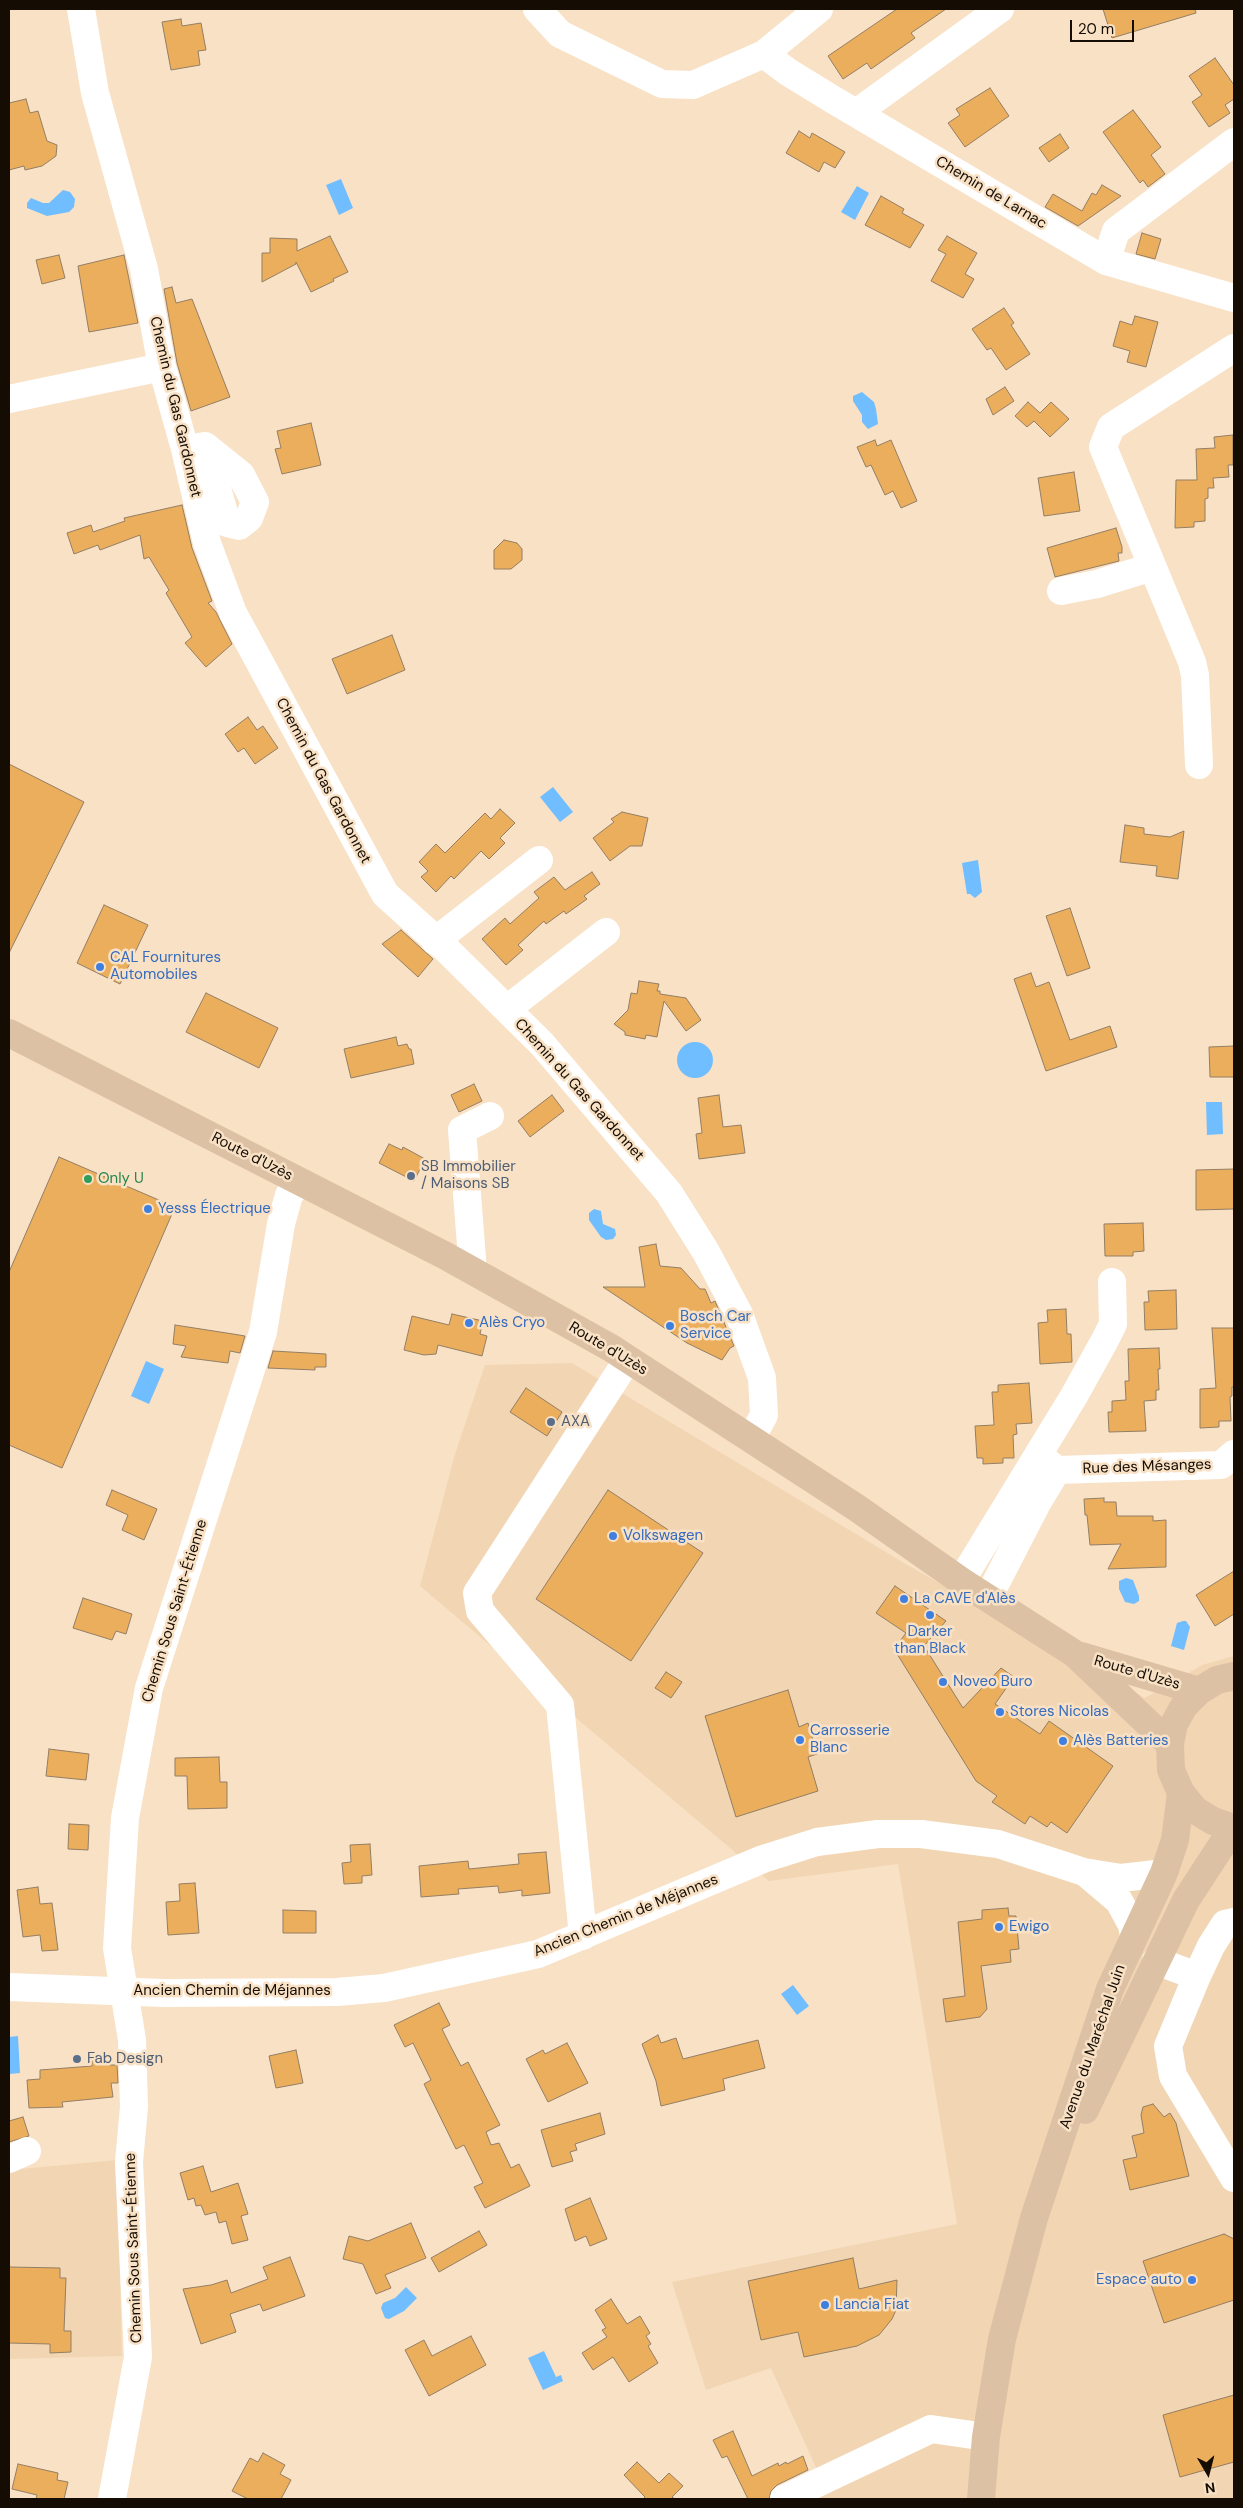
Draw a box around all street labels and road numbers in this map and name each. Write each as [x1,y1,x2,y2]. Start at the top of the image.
street label: Chemin de Larnac [932,153,1050,233]
street label: Chemin du Gas Gardonnet [145,315,205,499]
street label: Chemin du Gas Gardonnet [272,695,374,867]
street label: Chemin du Gas Gardonnet [510,1015,648,1165]
street label: Route d'Uzès [208,1129,296,1185]
street label: Route d'Uzès [565,1318,651,1380]
street label: Rue des Mésanges [1082,1456,1212,1478]
street label: Chemin Sous Saint-Étienne [139,1517,211,1705]
street label: Route d'Uzès [1092,1652,1182,1694]
street label: Ancien Chemin de Méjannes [531,1871,721,1961]
street label: Avenue du Maréchal Juin [1056,1963,1130,2131]
street label: Ancien Chemin de Méjannes [133,1982,331,2000]
street label: Chemin Sous Saint-Étienne [122,2153,146,2343]

